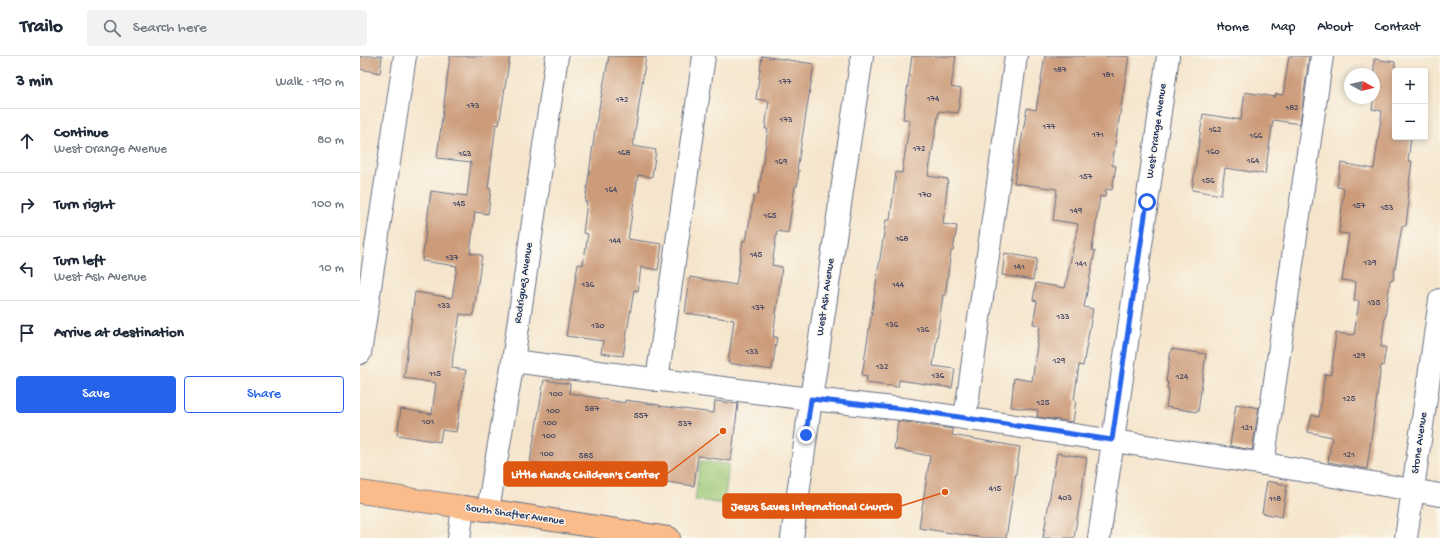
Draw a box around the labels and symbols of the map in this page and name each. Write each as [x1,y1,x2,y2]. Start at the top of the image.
house number: 187 [1052,65,1067,76]
north arrow [1344,68,1380,104]
house number: 181 [1101,70,1114,81]
house number: 177 [778,77,792,88]
street label: West Orange Avenue [1144,82,1170,179]
house number: 174 [926,94,940,105]
house number: 172 [615,95,629,106]
house number: 173 [466,101,480,112]
house number: 182 [1285,103,1299,114]
house number: 173 [779,115,793,126]
house number: 177 [1042,122,1056,133]
house number: 162 [1208,125,1222,136]
house number: 171 [1091,130,1104,141]
house number: 166 [1249,131,1263,142]
house number: 172 [912,144,926,155]
house number: 160 [1205,147,1220,158]
house number: 168 [616,148,631,159]
house number: 163 [458,149,472,160]
house number: 164 [1246,156,1260,167]
house number: 169 [774,157,788,168]
house number: 157 [1078,172,1093,183]
house number: 156 [1201,176,1215,187]
house number: 164 [604,185,618,196]
house number: 170 [917,190,932,201]
route start [1138,193,1156,211]
house number: 145 [452,199,466,210]
house number: 157 [1351,201,1366,212]
house number: 153 [1379,203,1394,214]
house number: 149 [1069,206,1083,217]
house number: 165 [763,211,777,222]
house number: 168 [894,234,909,245]
house number: 144 [608,236,622,247]
street label: Rodriguez Avenue [512,241,536,324]
house number: 145 [749,250,763,261]
house number: 137 [445,253,459,264]
street label: West Ash Avenue [815,257,837,337]
house number: 139 [1363,258,1377,269]
house number: 141 [1074,259,1087,270]
house number: 141 [1012,262,1025,273]
house number: 136 [581,280,595,291]
house number: 144 [891,280,905,291]
house number: 135 [1366,298,1381,309]
house number: 133 [437,301,451,312]
house number: 137 [751,303,765,314]
house number: 133 [1056,312,1070,323]
house number: 136 [885,320,899,331]
house number: 130 [590,321,605,332]
house number: 136 [916,325,930,336]
house number: 133 [745,347,759,358]
house number: 129 [1352,351,1366,362]
house number: 129 [1052,356,1066,367]
house number: 132 [875,362,889,373]
house number: 115 [428,369,441,380]
house number: 136 [931,371,945,382]
house number: 124 [1175,372,1189,383]
house number: 100 [548,389,563,400]
house number: 125 [1342,394,1356,405]
house number: 125 [1036,398,1050,409]
house number: 587 [585,404,599,415]
house number: 100 [545,406,560,417]
house number: 557 [634,411,648,422]
street label: Stone Avenue [1410,411,1430,474]
house number: 101 [421,417,435,428]
house number: 100 [542,418,557,429]
house number: 537 [678,419,692,430]
house number: 121 [1240,423,1253,434]
route end [797,426,815,444]
house number: 100 [541,431,556,442]
house number: 100 [539,449,554,460]
house number: 121 [1342,450,1355,461]
house number: 585 [579,451,593,462]
callout: Little Hands Children's Center [504,462,667,486]
text: Little Hands Children's Center [511,469,660,483]
house number: 415 [989,484,1002,495]
house number: 403 [1058,493,1072,504]
callout: Jesus Saves International Church [723,494,901,518]
house number: 118 [1268,494,1281,505]
street label: South Shafter Avenue [465,501,565,528]
text: Jesus Saves International Church [730,501,894,515]

